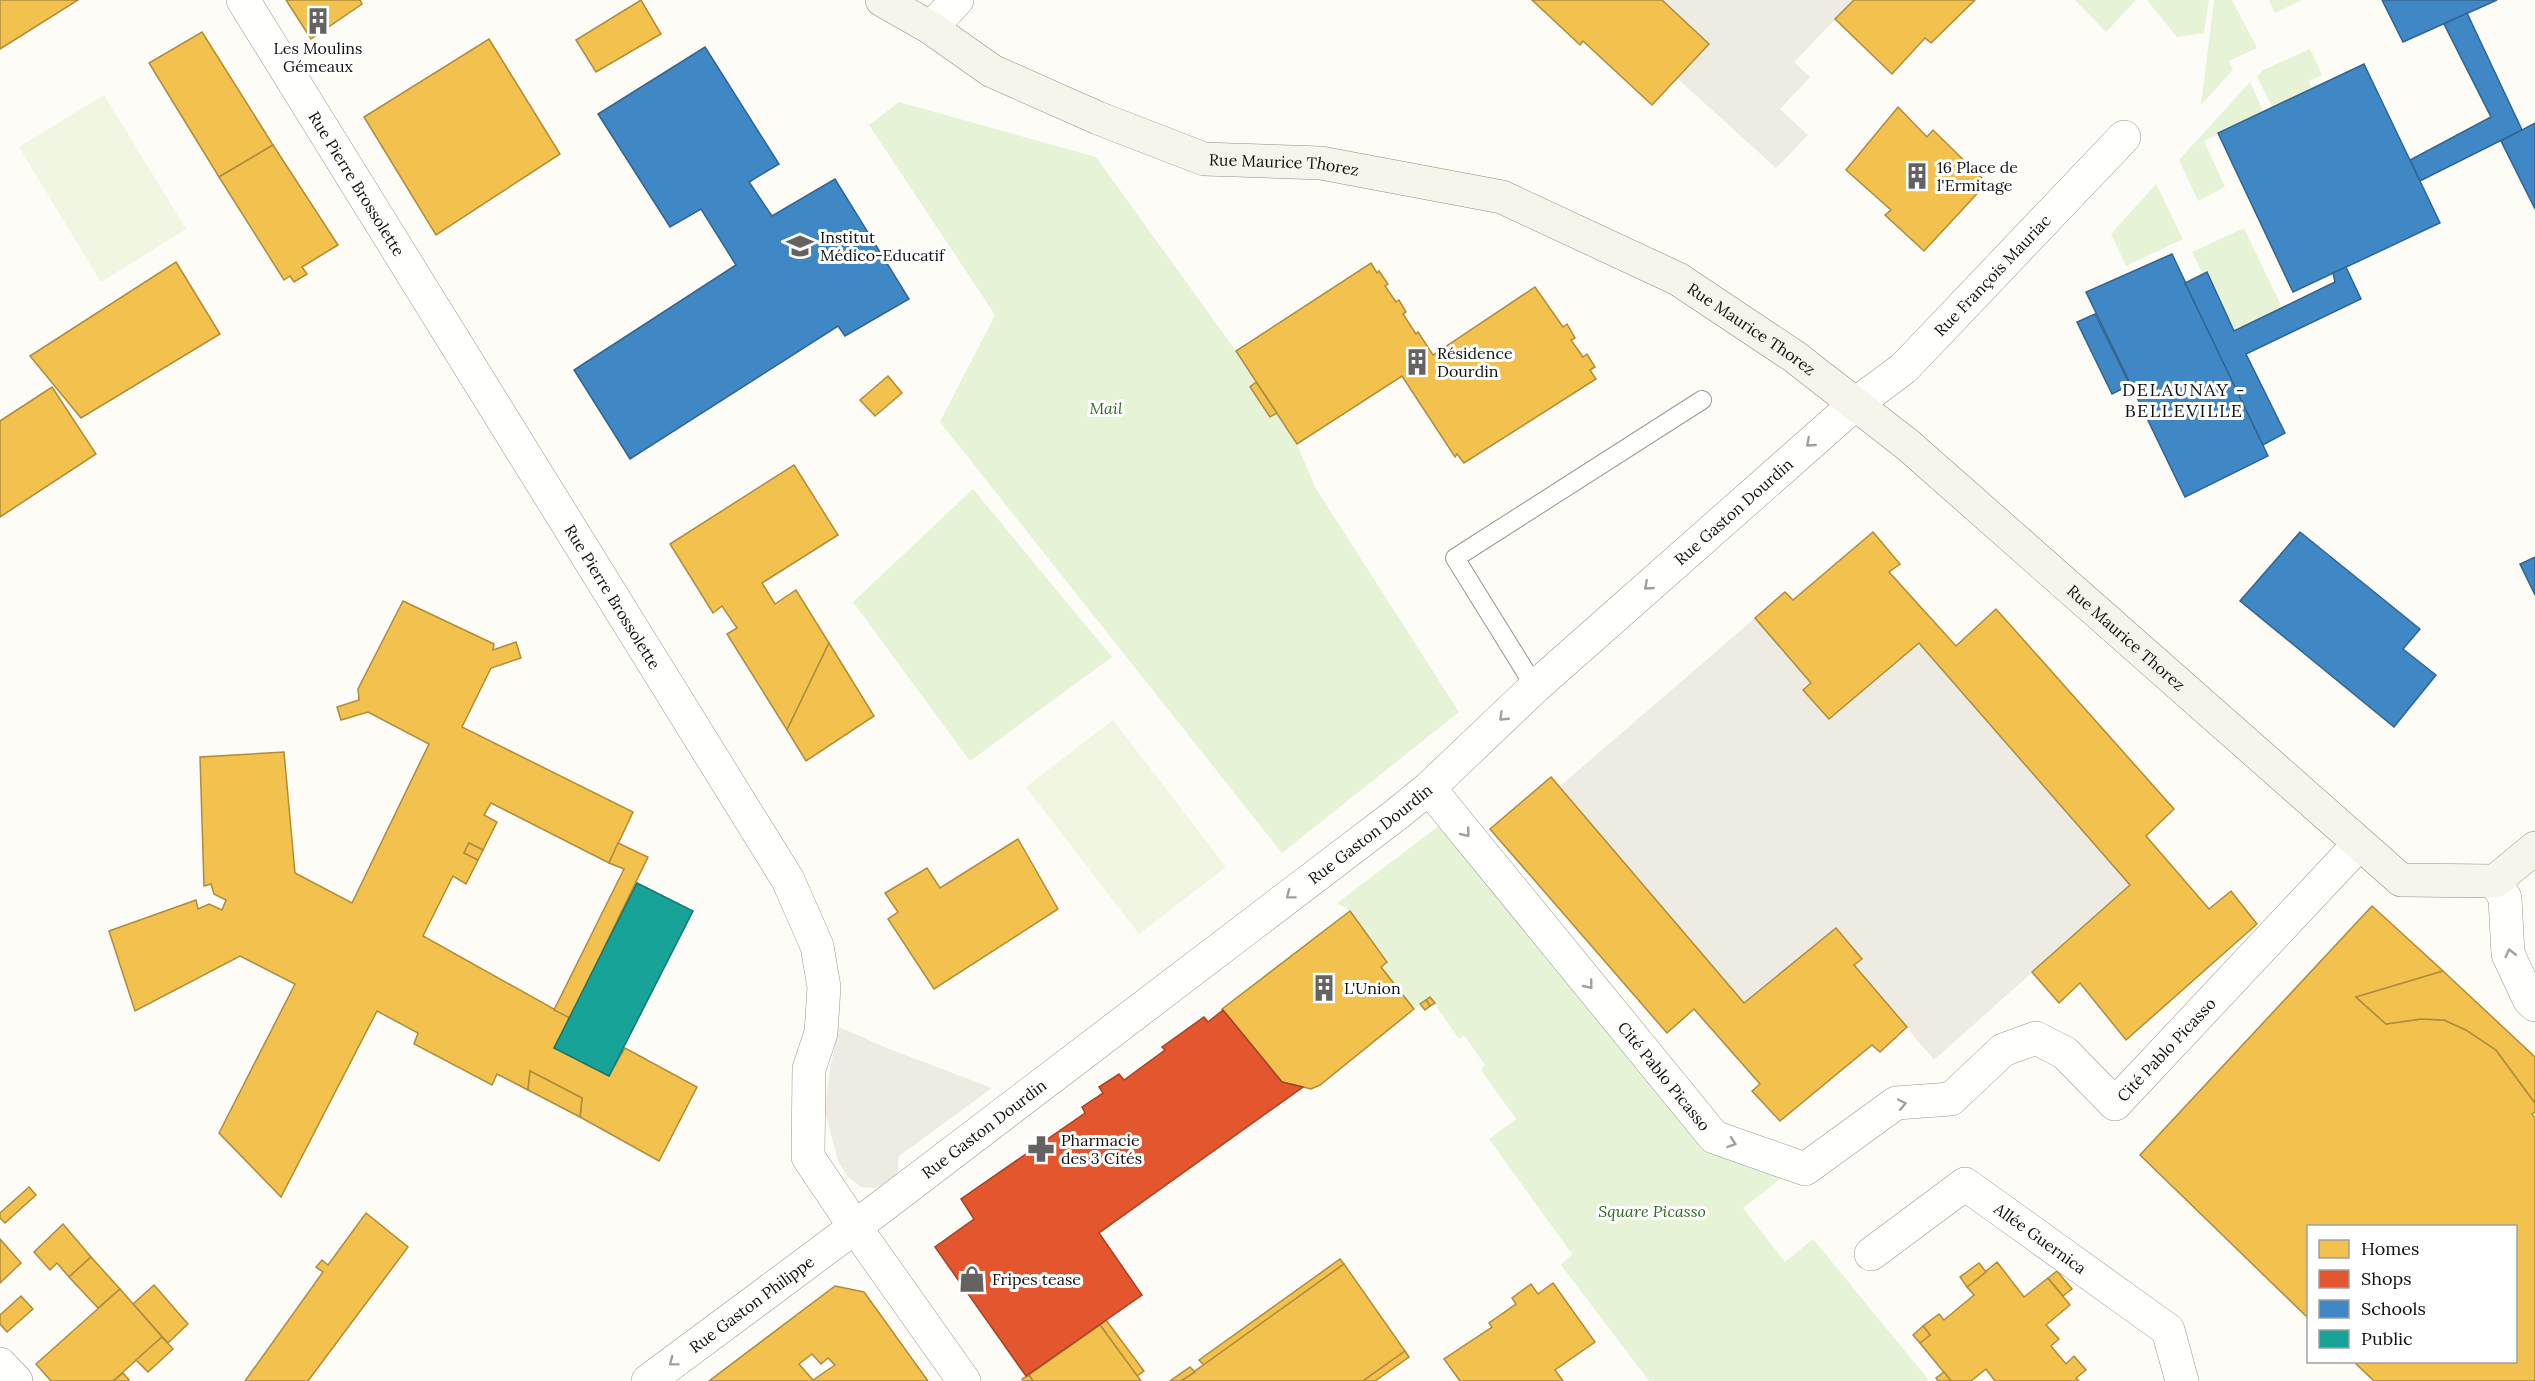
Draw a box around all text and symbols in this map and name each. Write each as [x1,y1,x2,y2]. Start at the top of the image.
building icon: Les Moulins Gémeaux [303,6,333,36]
place label: Les Moulins Gémeaux [274,38,363,76]
street label: Rue Pierre Brossolette [304,108,409,260]
street label: Rue Maurice Thorez [1209,149,1361,180]
place label: 16 Place de l'Ermitage [1937,157,2018,195]
building icon: 16 Place de l'Ermitage [1902,161,1932,191]
street label: Rue François Mauriac [1930,210,2055,340]
place label: Institut Médico-Educatif [820,227,946,265]
school or university icon: Institut Médico-Educatif [785,231,815,261]
street label: Rue Maurice Thorez [1684,278,1820,379]
place label: Résidence Dourdin [1437,343,1513,381]
building icon: Résidence Dourdin [1402,347,1432,377]
district label: DELAUNAY - BELLEVILLE [2122,378,2246,422]
park label: Mail [1089,398,1123,418]
one-way arrow [1806,436,1817,447]
street label: Rue Gaston Dourdin [1670,454,1797,569]
street label: Rue Pierre Brossolette [560,521,665,673]
one-way arrow [1644,579,1655,590]
street label: Rue Maurice Thorez [2063,580,2189,695]
one-way arrow [1500,709,1511,720]
street label: Rue Gaston Dourdin [1304,779,1436,888]
one-way arrow [1459,827,1470,838]
one-way arrow [1285,888,1296,899]
one-way arrow [2504,948,2517,958]
building icon: L'Union [1309,973,1339,1003]
place label: L'Union [1344,978,1401,998]
one-way arrow [1582,978,1593,989]
street label: Cité Pablo Picasso [2113,993,2220,1106]
street label: Cité Pablo Picasso [1614,1017,1715,1135]
street label: Rue Gaston Dourdin [918,1075,1050,1183]
one-way arrow [1897,1098,1907,1111]
place label: Pharmacie des 3 Cités [1061,1130,1142,1168]
pharmacy icon: Pharmacie des 3 Cités [1026,1134,1056,1164]
one-way arrow [1726,1136,1737,1149]
street label: Allée Guernica [1990,1198,2090,1278]
park label: Square Picasso [1598,1201,1706,1221]
legend [2307,1225,2517,1363]
text: Homes [2361,1237,2419,1260]
street label: Rue Gaston Philippe [685,1251,818,1357]
shop icon: Fripes tease [957,1264,987,1294]
text: Shops [2361,1267,2412,1290]
place label: Fripes tease [992,1269,1081,1289]
text: Schools [2361,1297,2426,1320]
text: Public [2361,1327,2413,1350]
one-way arrow [669,1355,680,1366]

